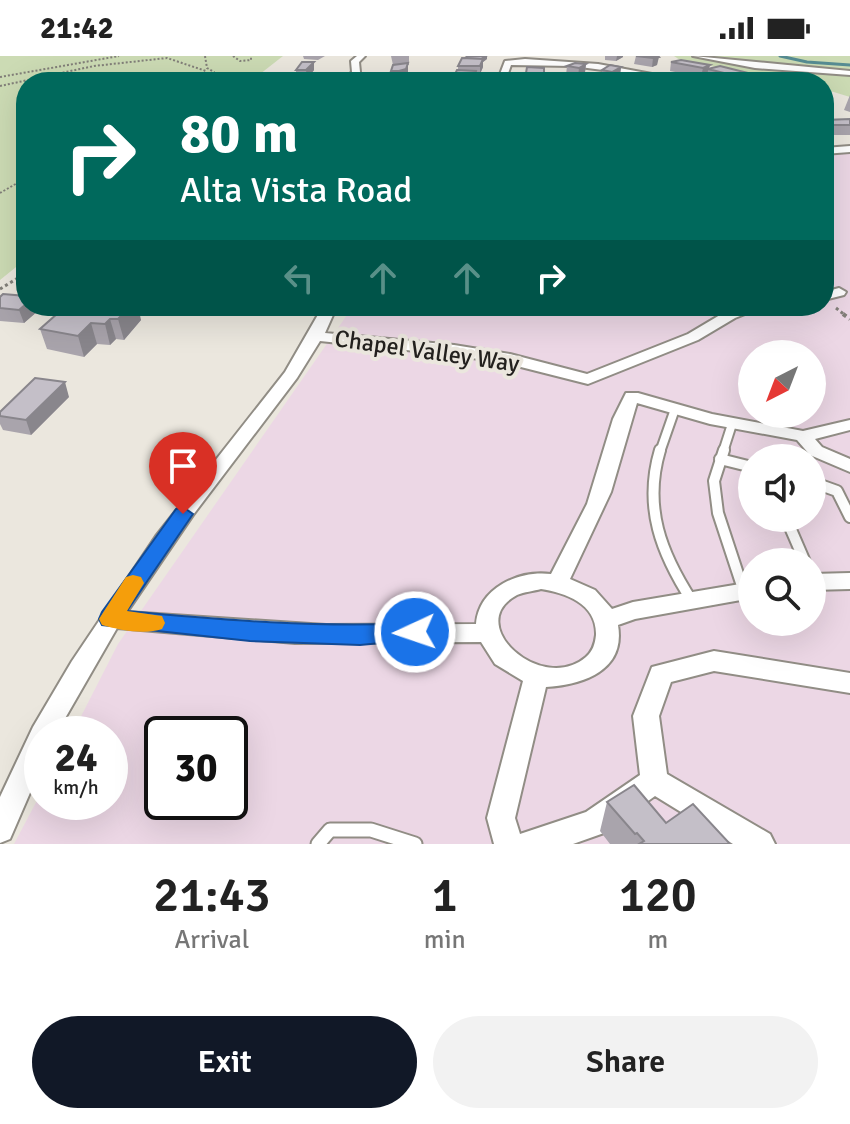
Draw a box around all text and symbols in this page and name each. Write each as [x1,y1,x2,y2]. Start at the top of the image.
text: 21:42 [40,10,114,47]
text: 80 m [180,99,298,168]
icon: right [48,104,152,208]
text: Alta Vista Road [180,168,412,213]
icon: left [277,256,321,300]
icon: ahead [361,256,405,300]
icon: ahead [445,256,489,300]
icon: right [529,256,573,300]
street label: Chapel Valley Way [333,323,521,379]
north arrow [738,340,826,428]
map controls [738,340,826,636]
pin [149,432,217,514]
icon: arrive [161,444,205,488]
button: sound [738,444,826,532]
button: search [738,548,826,636]
position arrow [373,590,457,674]
speed limit sign: 30 [144,716,248,820]
text: 24 [54,733,98,783]
text: km/h [53,775,99,800]
text: 21:43 [153,866,270,925]
text: 1 [432,866,458,925]
text: 120 [619,866,697,925]
text: Arrival [174,924,249,956]
text: min [424,924,466,956]
text: m [647,924,668,956]
button: Exit [32,1016,417,1108]
button: Share [433,1016,818,1108]

